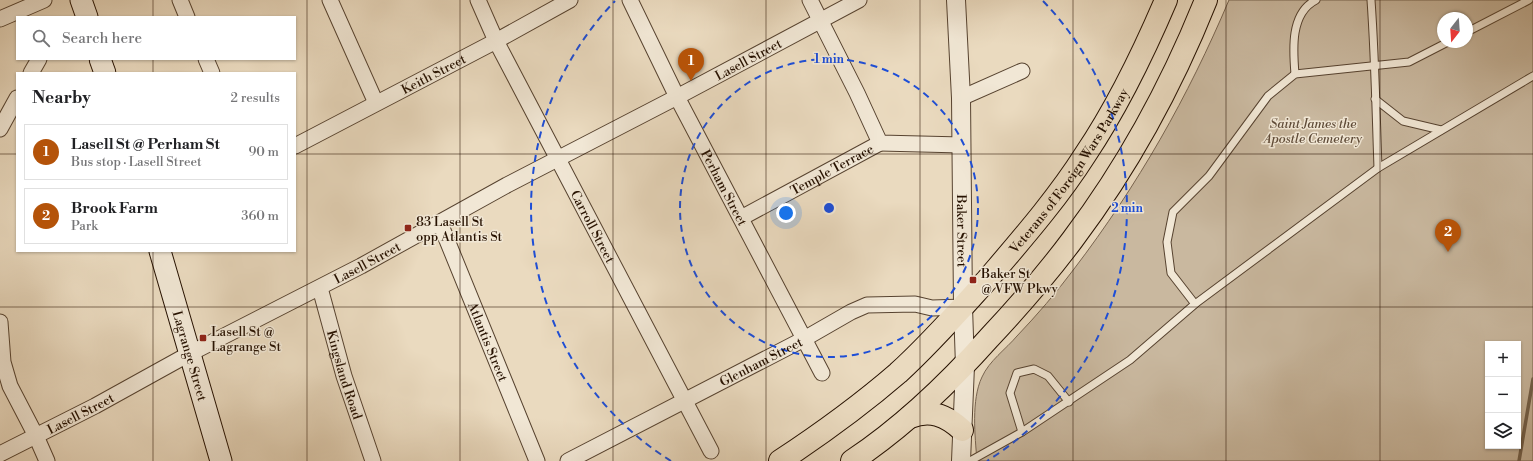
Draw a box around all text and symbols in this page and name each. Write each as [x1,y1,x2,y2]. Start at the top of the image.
north arrow [1437,12,1473,48]
search box [16,16,296,60]
icon: search [30,27,52,49]
text: Search here [62,29,142,48]
street label: Lasell Street [712,36,785,84]
pin: 1 [678,48,704,81]
street label: Keith Street [399,51,469,98]
text: 1 min [814,52,845,67]
street label: Veterans of Foreign Wars Parkway [1006,85,1133,258]
text: Nearby [32,87,91,109]
text: 2 results [231,90,280,106]
park label: Saint James the Apostle Cemetery [1262,116,1362,147]
text: Lasell St @ Perham St [71,135,220,154]
street label: Temple Terrace [788,141,877,199]
text: 1 [43,144,49,160]
text: 90 m [248,144,279,160]
street label: Perham Street [697,147,750,229]
text: Bus stop · Lasell Street [71,154,202,170]
street label: Carroll Street [567,188,618,266]
street label: Baker Street [953,193,970,268]
text: Brook Farm [71,199,158,218]
centre of rings [822,201,836,215]
text: 2 min [1111,201,1143,216]
your location [776,203,796,223]
text: 2 [42,208,50,224]
text: 360 m [241,208,279,224]
place label: 83 Lasell St opp Atlantis St [416,214,503,245]
text: Park [71,218,98,234]
pin: 2 [1435,219,1461,252]
marker: 83 Lasell St opp Atlantis St [403,223,413,233]
street label: Lasell Street [331,239,404,288]
place label: Baker St @ VFW Pkwy [980,266,1058,297]
marker: Baker St @ VFW Pkwy [968,275,978,285]
street label: Atlantis Street [464,299,511,384]
street label: Lagrange Street [169,309,210,403]
place label: Lasell St @ Lagrange St [211,324,281,355]
street label: Kingsland Road [323,328,365,422]
marker: Lasell St @ Lagrange St [198,333,208,343]
street label: Glenham Street [717,334,806,390]
map controls [1485,341,1521,449]
button: + [1485,341,1521,377]
button: − [1485,377,1521,413]
street label: Lasell Street [44,390,117,438]
button: layers [1485,413,1521,449]

